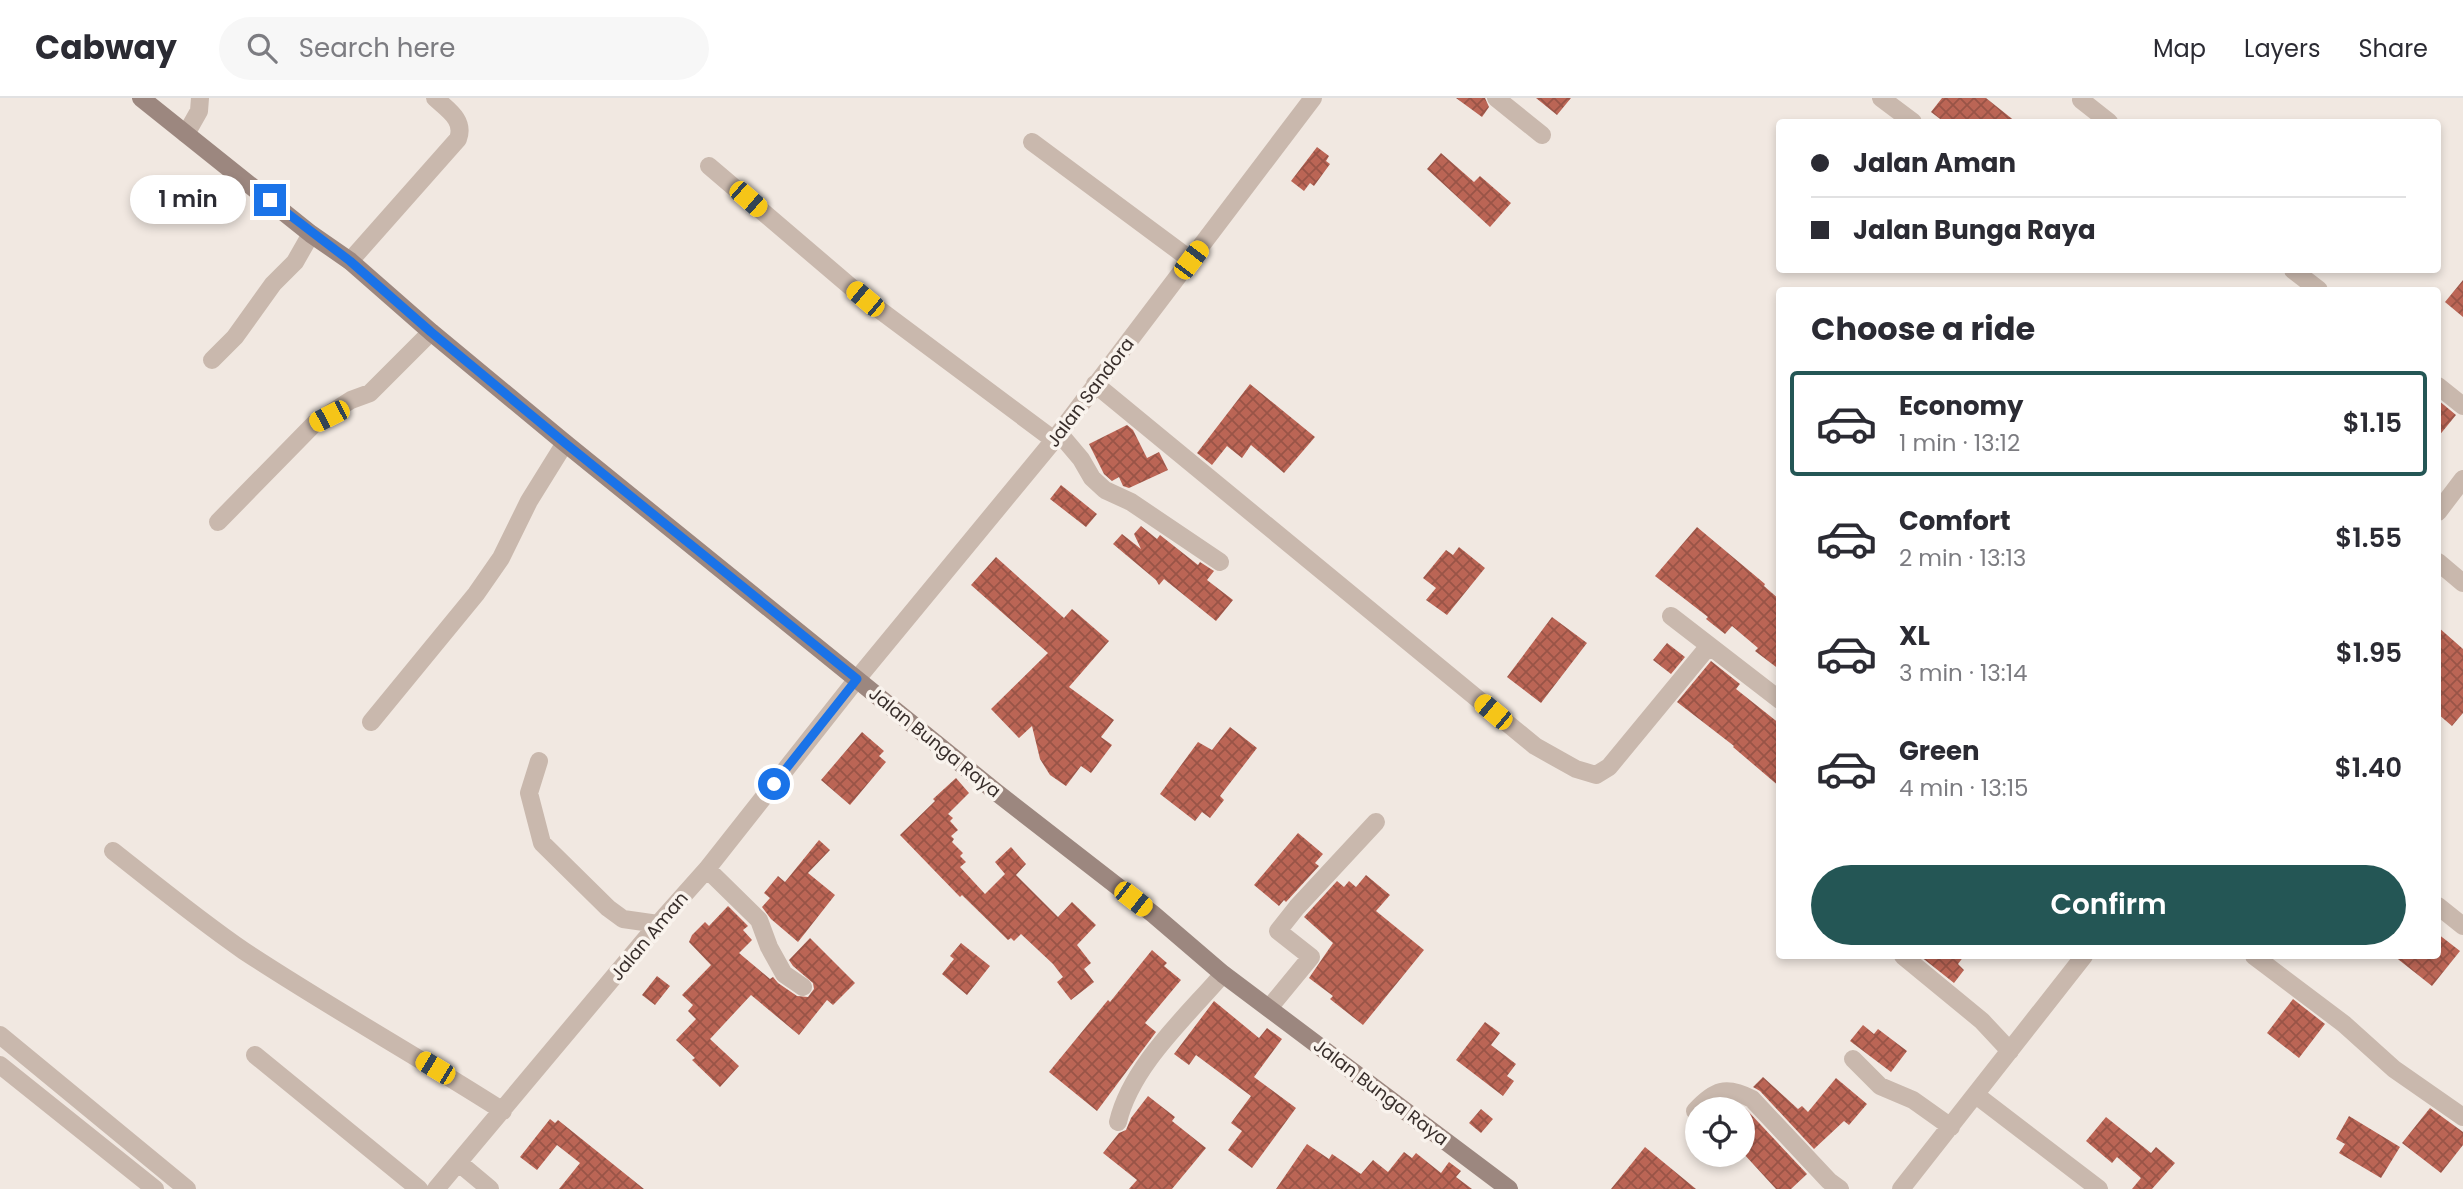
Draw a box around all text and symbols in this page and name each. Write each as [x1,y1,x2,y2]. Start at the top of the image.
search box [219,17,709,80]
text: Cabway [35,24,177,71]
icon: search [243,29,281,67]
text: Search here [299,30,455,66]
text: Map [2153,32,2206,65]
text: Layers [2244,32,2320,65]
text: Share [2358,32,2428,65]
text: Jalan Aman [1853,145,2016,181]
callout: 1 min [130,176,246,224]
car [726,177,771,221]
text: 1 min [158,183,218,215]
route end [254,184,286,216]
text: Jalan Bunga Raya [1853,212,2096,248]
car [1170,237,1213,283]
car [843,277,888,321]
text: Choose a ride [1811,306,2035,351]
street label: Jalan Sandora [1040,332,1140,452]
text: Economy [1899,388,2023,424]
icon: car [1815,392,1878,455]
car [306,397,353,435]
text: $1.15 [2343,405,2402,441]
text: 1 min · 13:12 [1899,427,2020,459]
text: Comfort [1899,503,2011,539]
icon: car [1815,507,1878,570]
text: $1.55 [2335,520,2402,556]
text: 2 min · 13:13 [1899,542,2026,574]
text: XL [1899,618,1930,654]
icon: car [1815,622,1878,685]
text: $1.95 [2336,635,2402,671]
text: 3 min · 13:14 [1899,657,2028,689]
street label: Jalan Bunga Raya [864,681,1006,803]
car [1471,690,1516,734]
text: Green [1899,733,1980,769]
icon: car [1815,737,1878,800]
text: $1.40 [2335,750,2402,786]
route start [758,768,790,800]
text: 4 min · 13:15 [1899,772,2028,804]
button: Confirm [1811,865,2406,945]
car [1110,878,1157,920]
street label: Jalan Aman [604,886,694,986]
street label: Jalan Bunga Raya [1308,1033,1454,1151]
car [412,1048,459,1088]
map controls [1685,1097,1755,1167]
button: locate [1685,1097,1755,1167]

